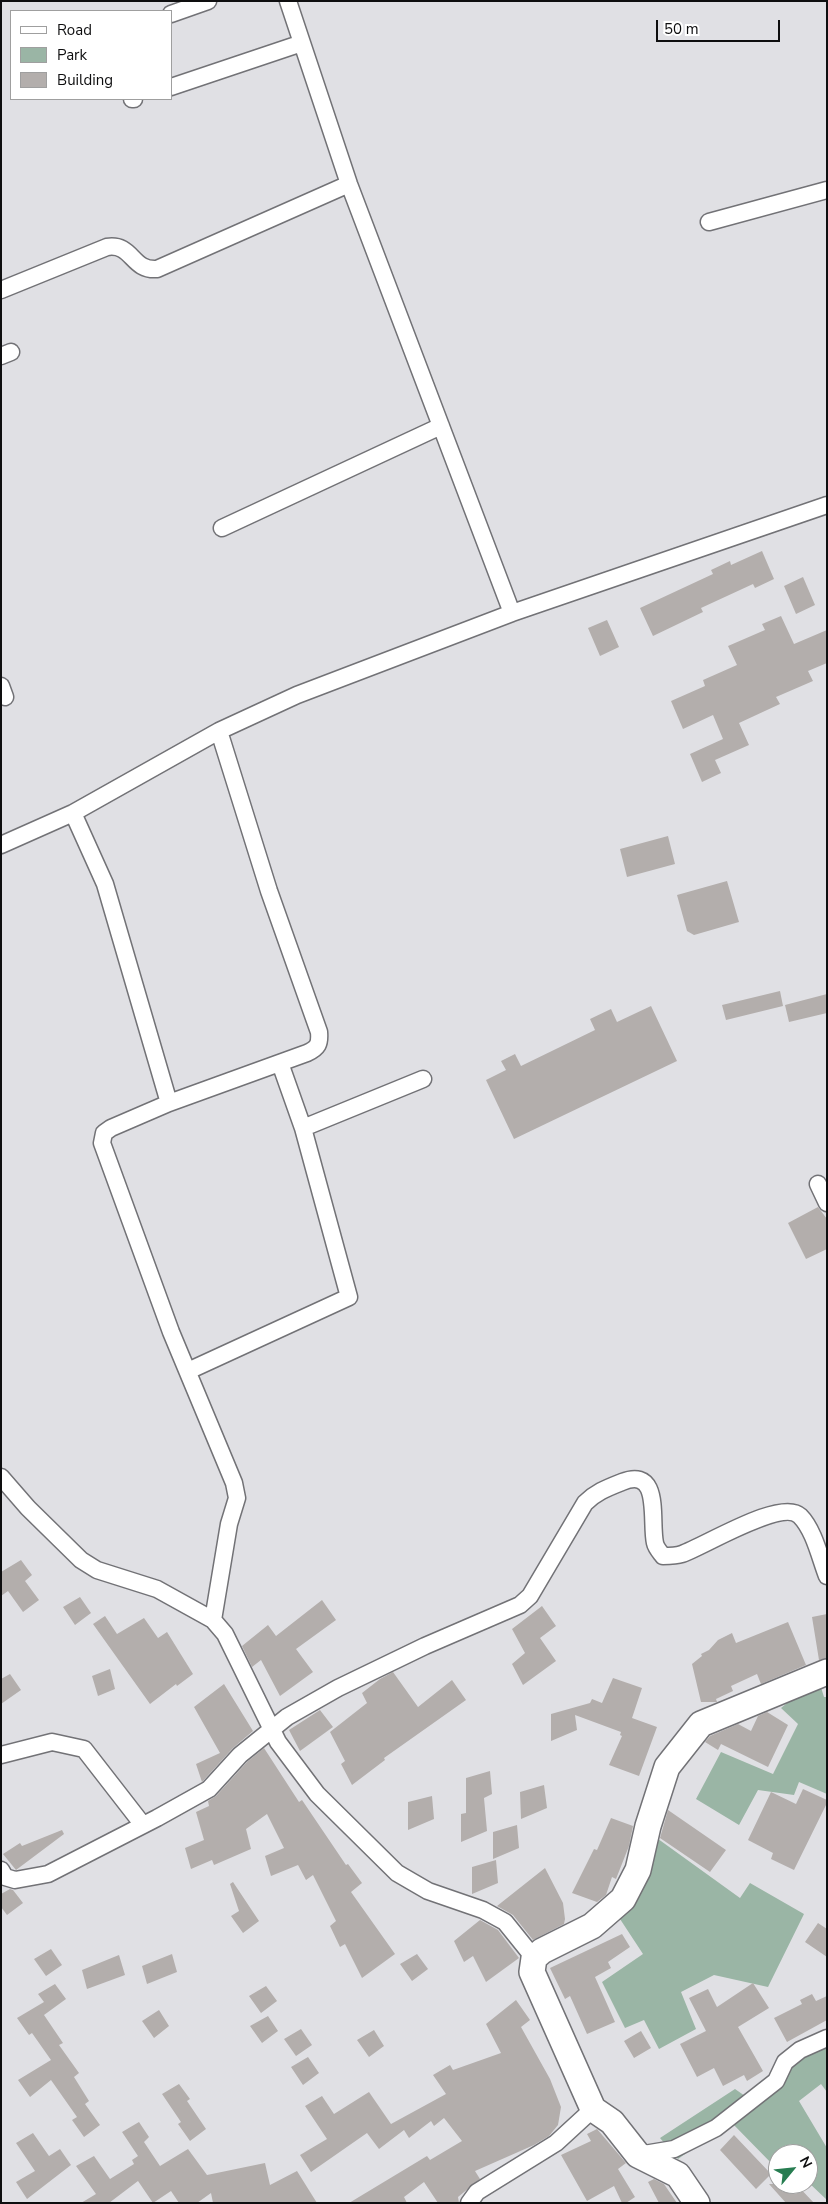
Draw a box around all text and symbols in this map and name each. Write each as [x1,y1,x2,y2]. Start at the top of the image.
legend [10,10,172,100]
scale bar [658,10,782,42]
text: 50 m [664,19,699,39]
text: Road [57,20,92,40]
text: Park [57,45,87,65]
text: Building [57,70,113,90]
north arrow [768,2144,818,2194]
text: N [795,2153,817,2171]

